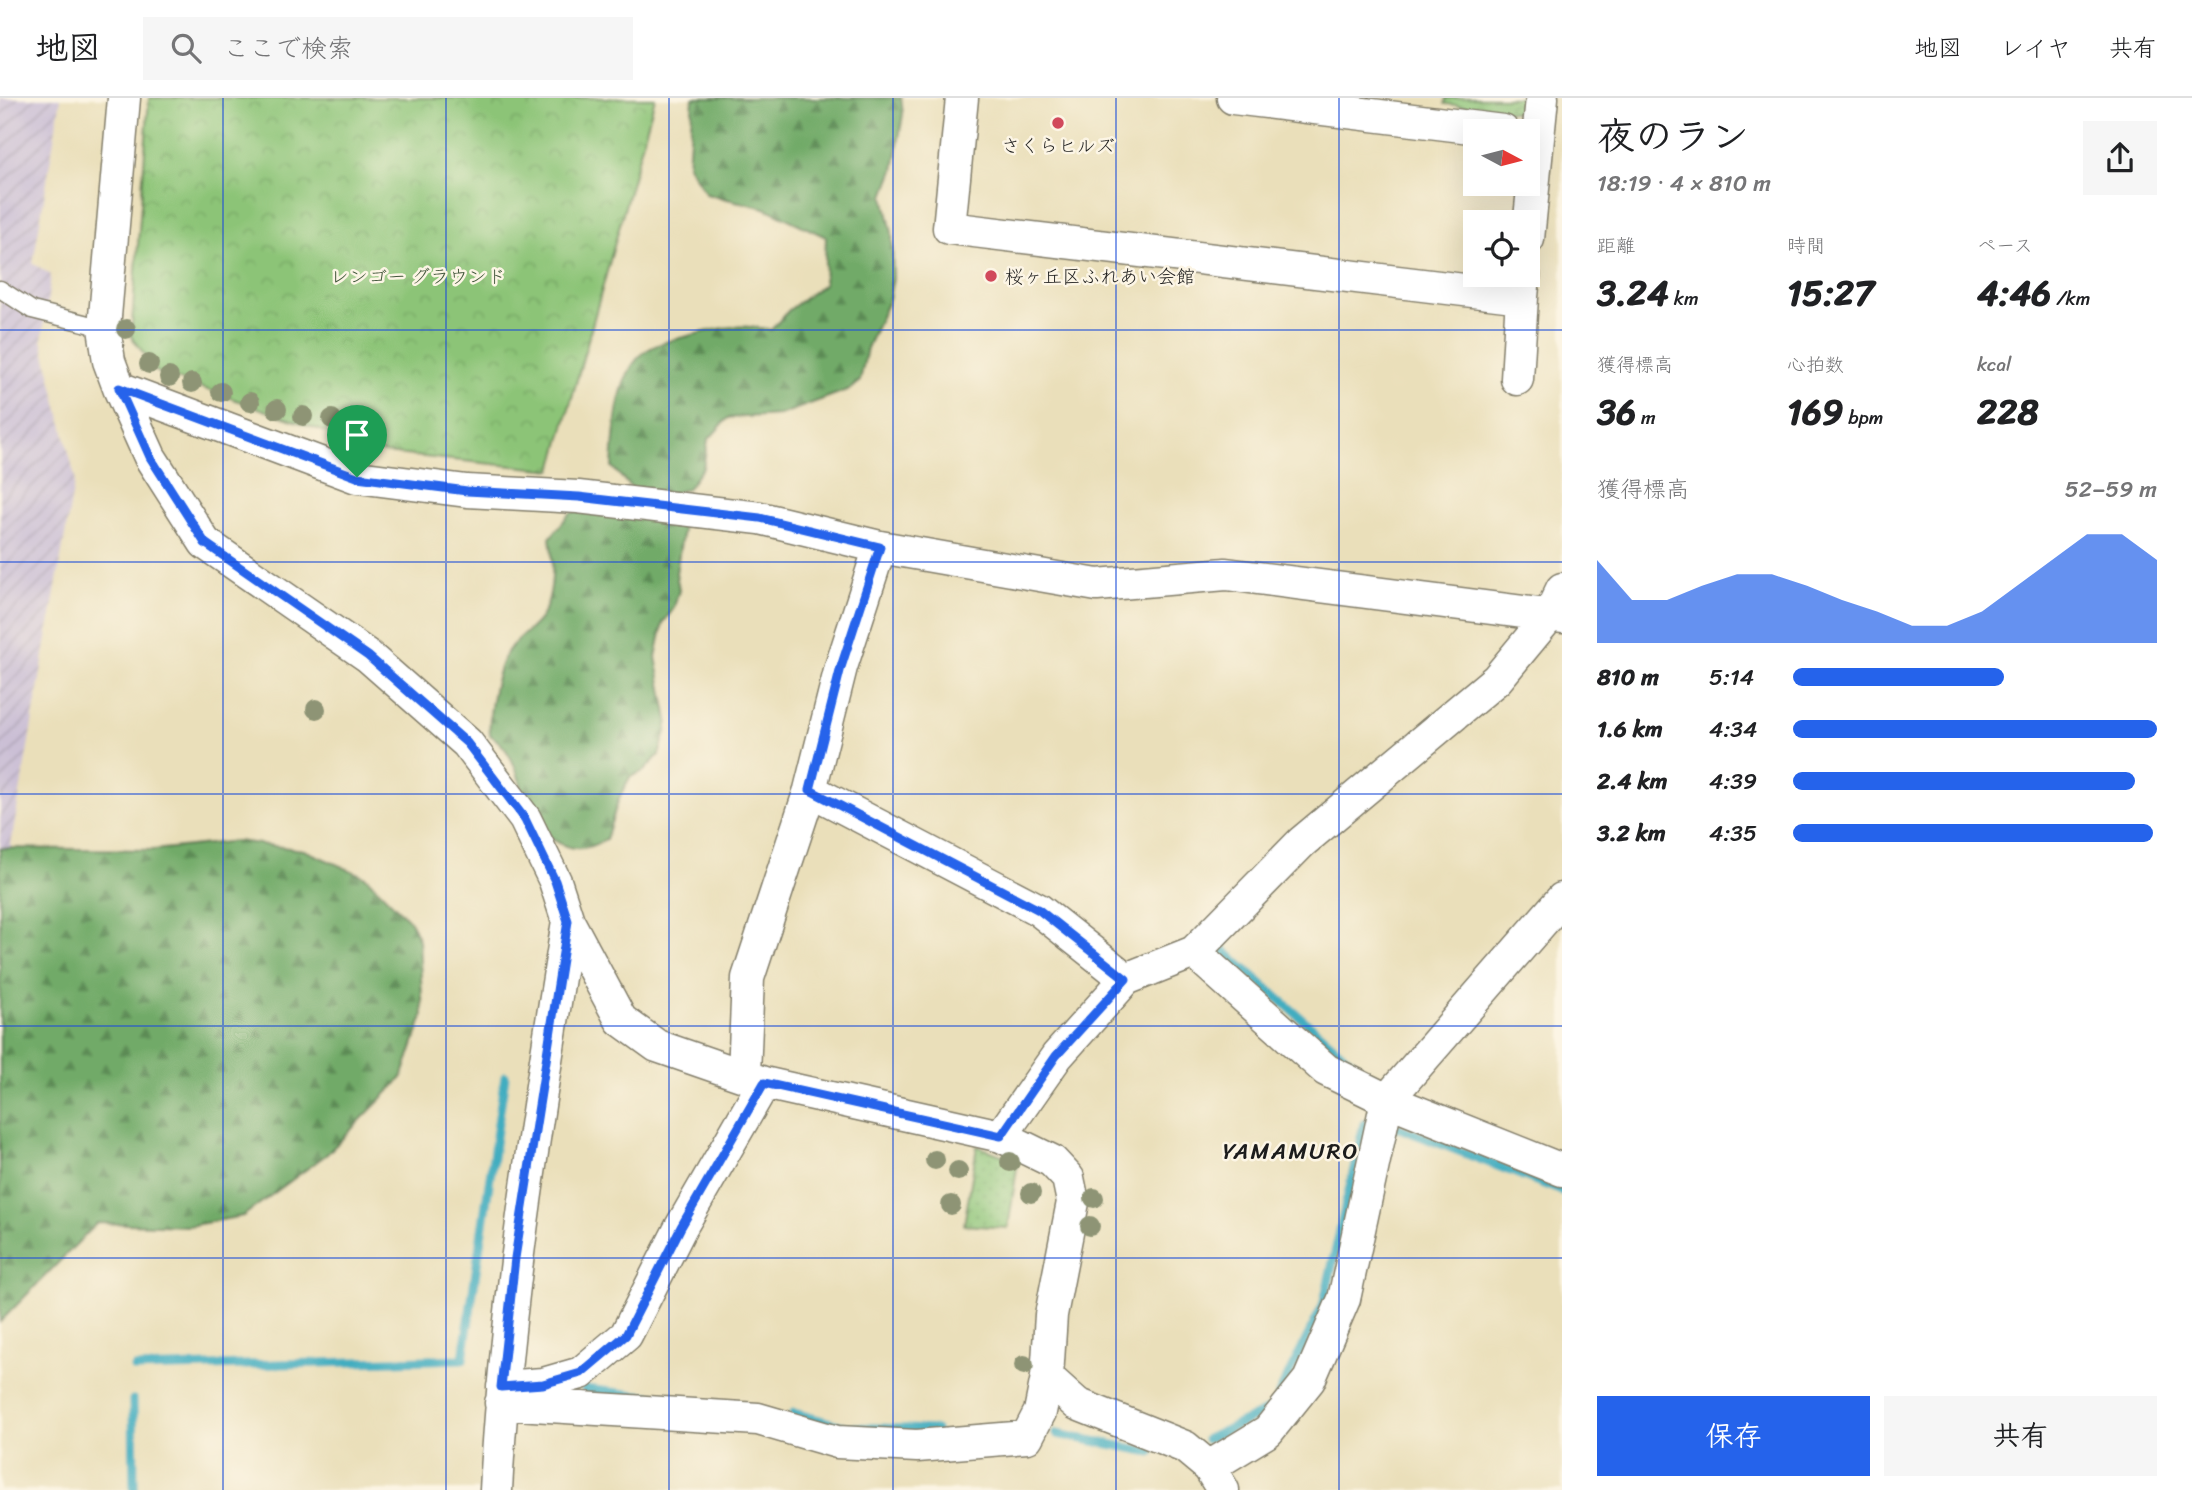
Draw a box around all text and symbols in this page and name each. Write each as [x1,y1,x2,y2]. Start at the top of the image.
search box [143,17,633,80]
text: 地図 [35,19,101,77]
text: ここで検索 [223,25,353,71]
text: 地図 [1914,27,1962,69]
text: レイヤ [2000,27,2071,69]
text: 共有 [2109,27,2157,69]
icon: search [167,29,205,67]
text: 夜のラン [1597,103,1749,170]
marker: さくらヒルズ [1050,115,1066,131]
north arrow [1463,119,1540,196]
map controls [1463,119,1540,287]
button: share [2083,121,2157,195]
place label: さくらヒルズ [1001,129,1115,162]
text: 18:19 · 4 × 810 m [1597,163,1771,204]
button: locate [1463,210,1540,287]
text: 距離 [1597,229,1635,262]
text: 時間 [1787,229,1825,262]
text: ペース [1977,229,2033,262]
park label: レンゴー グラウンド [330,260,506,293]
place label: 桜ヶ丘区ふれあい会館 [1005,260,1195,293]
text: 3.24 [1597,262,1669,324]
text: 15:27 [1787,262,1874,324]
text: 4:46 [1977,262,2051,324]
marker: 桜ヶ丘区ふれあい会館 [983,268,999,284]
text: km [1669,282,1698,315]
text: /km [2051,282,2090,315]
text: 獲得標高 [1597,348,1673,381]
text: 心拍数 [1787,348,1844,381]
text: kcal [1977,348,2012,381]
text: 36 [1597,381,1636,443]
text: 169 [1787,381,1843,443]
text: 228 [1977,381,2039,443]
text: m [1636,401,1656,434]
text: bpm [1843,401,1883,434]
pin [327,405,387,477]
icon: arrive [338,416,376,454]
text: 獲得標高 [1597,469,1689,510]
text: 52–59 m [2065,469,2157,510]
text: 810 m [1597,657,1659,698]
text: 5:14 [1709,657,1754,698]
text: 1.6 km [1597,709,1663,750]
text: 4:34 [1709,709,1757,750]
text: 2.4 km [1597,761,1667,802]
text: 4:39 [1709,761,1757,802]
text: 3.2 km [1597,813,1666,854]
text: 4:35 [1709,813,1757,854]
district label: YAMAMURO [1223,1131,1359,1172]
button: 保存 [1597,1396,1870,1476]
button: 共有 [1884,1396,2157,1476]

